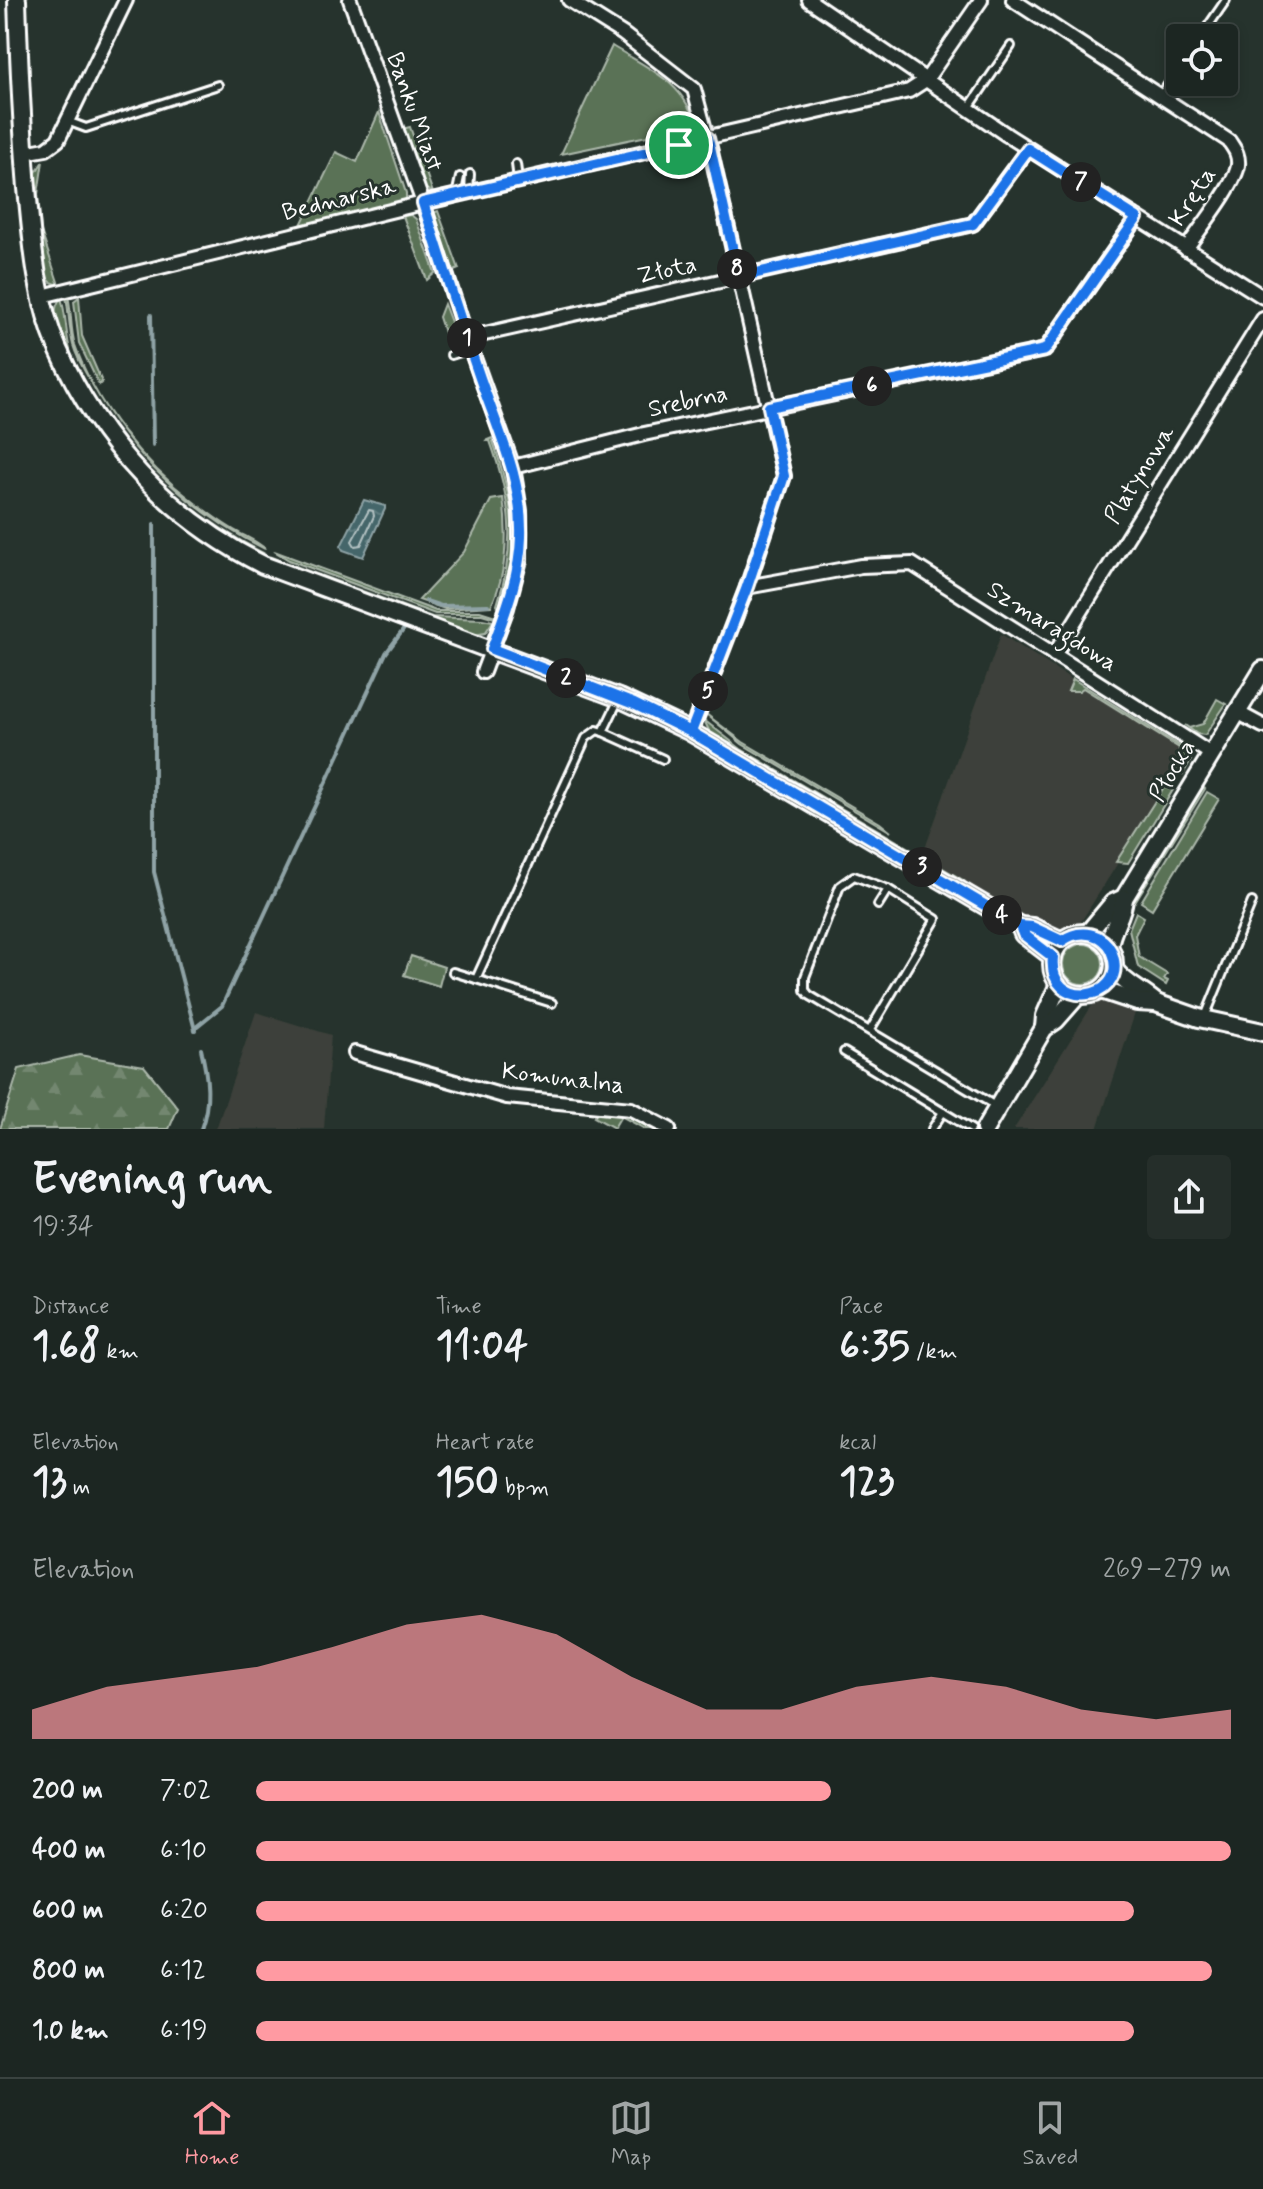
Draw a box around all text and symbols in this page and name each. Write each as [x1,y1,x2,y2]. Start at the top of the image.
map controls [1166,24,1238,96]
button: locate [1166,24,1238,96]
street label: Banku Miast [378,48,450,176]
pin [645,111,713,179]
icon: arrive [657,123,701,167]
street label: Kręta [1162,161,1224,233]
pin: 7 [1061,162,1101,202]
text: 7 [1074,168,1088,196]
street label: Bednarska [279,171,400,229]
pin: 8 [717,249,757,289]
street label: Złota [634,250,700,292]
text: 8 [731,255,743,283]
pin: 1 [447,318,487,358]
text: 1 [462,324,472,352]
pin: 6 [852,366,892,406]
text: 6 [866,372,878,400]
street label: Srebrna [645,378,731,426]
street label: Platynowa [1098,420,1183,530]
street label: Szmaragdowa [979,575,1123,682]
pin: 2 [546,658,586,698]
text: 2 [561,664,571,692]
pin: 5 [688,671,728,711]
text: 5 [701,677,715,705]
street label: Płocka [1142,734,1204,808]
pin: 3 [902,847,942,887]
text: 3 [917,853,927,881]
pin: 4 [982,895,1022,935]
text: 4 [996,901,1008,929]
street label: Komunalna [500,1056,626,1102]
text: Evening run [32,1151,272,1209]
button: share [1147,1155,1231,1239]
text: 19:34 [32,1210,94,1244]
text: Distance [32,1293,109,1321]
text: Time [436,1293,482,1321]
text: Pace [839,1293,883,1321]
text: 1.68 [32,1321,101,1373]
text: 11:04 [436,1321,528,1373]
text: 6:35 [839,1321,910,1373]
text: km [101,1338,139,1366]
text: /km [910,1338,958,1366]
text: Elevation [32,1429,119,1457]
text: Heart rate [436,1429,534,1457]
text: kcal [839,1429,876,1457]
text: 13 [32,1457,67,1509]
text: 150 [436,1457,499,1509]
text: 123 [839,1457,895,1509]
text: m [67,1474,90,1502]
text: bpm [499,1474,549,1502]
text: Elevation [32,1553,134,1587]
text: 269–279 m [1103,1553,1231,1587]
text: 200 m [32,1774,103,1808]
text: 7:02 [160,1774,211,1808]
text: 400 m [32,1834,105,1868]
text: 6:10 [160,1834,207,1868]
text: 600 m [32,1894,104,1928]
text: 6:20 [160,1894,208,1928]
text: 800 m [32,1954,105,1988]
text: 6:12 [160,1954,206,1988]
text: 1.0 km [32,2014,109,2048]
text: 6:19 [160,2014,207,2048]
tab: Home [185,2096,239,2172]
tab: Map [609,2096,653,2172]
tab: Saved [1023,2096,1078,2172]

